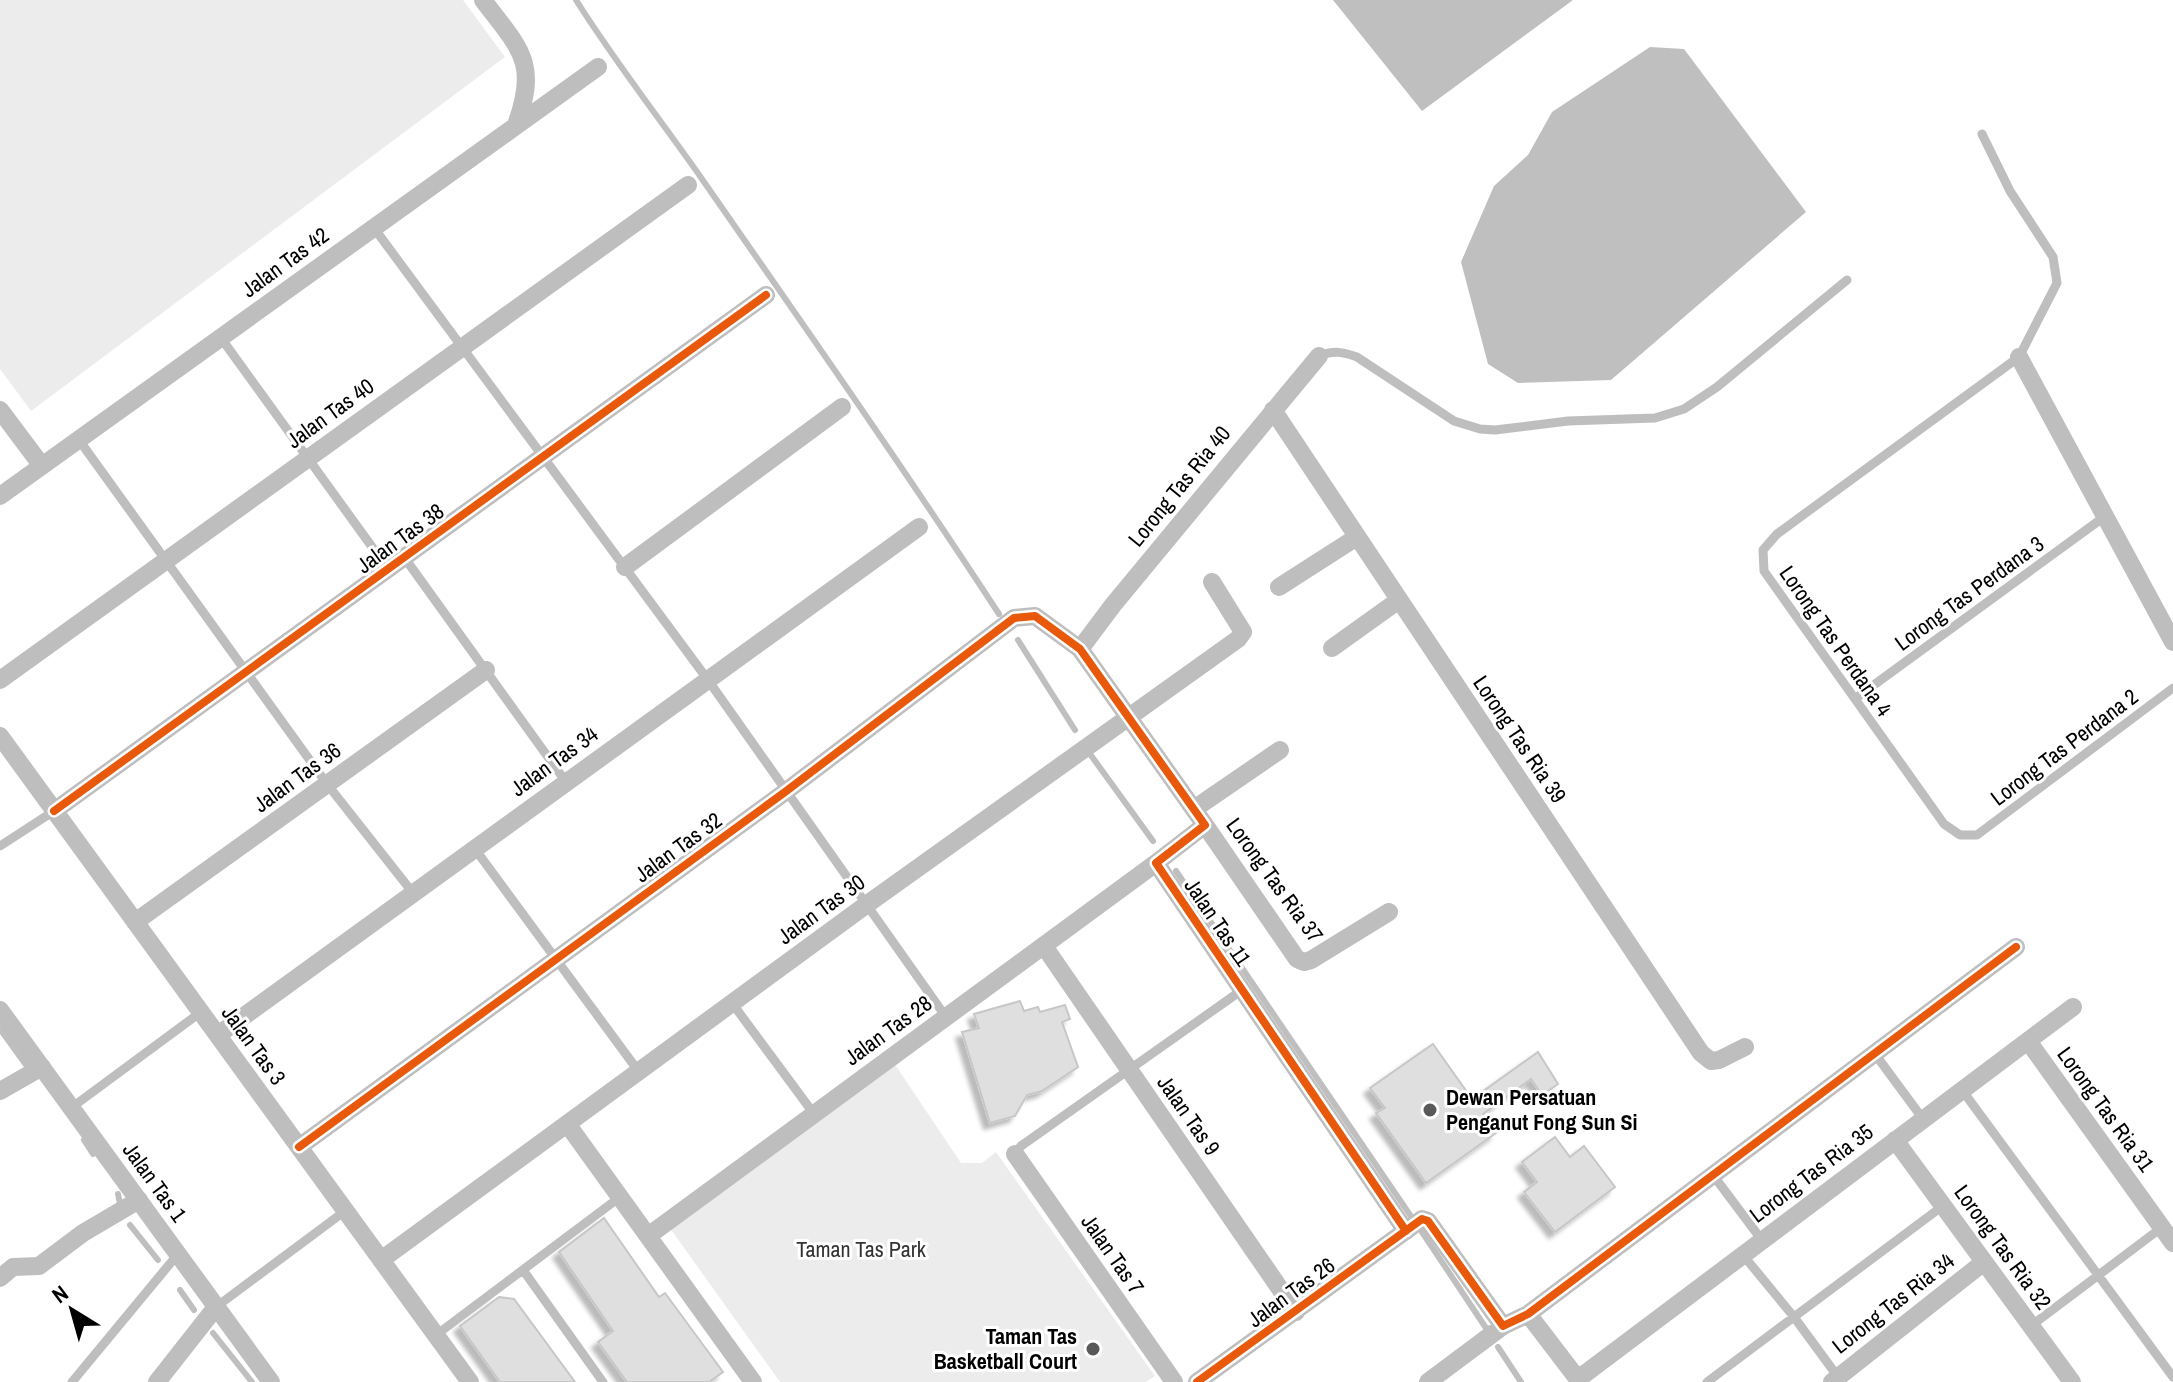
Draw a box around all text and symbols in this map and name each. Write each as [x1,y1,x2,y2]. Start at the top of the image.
street label: Jalan Tas 42 [235,220,335,304]
street label: Jalan Tas 40 [280,371,380,455]
street label: Lorong Tas Ria 40 [1121,419,1237,553]
street label: Jalan Tas 38 [350,496,450,580]
street label: Lorong Tas Perdana 3 [1888,529,2050,657]
street label: Lorong Tas Perdana 4 [1773,560,1899,722]
street label: Lorong Tas Ria 39 [1466,669,1574,809]
street label: Lorong Tas Perdana 2 [1984,682,2144,812]
street label: Jalan Tas 34 [504,719,604,803]
street label: Jalan Tas 36 [247,735,347,819]
street label: Jalan Tas 32 [628,805,728,889]
street label: Lorong Tas Ria 37 [1220,812,1330,948]
street label: Jalan Tas 30 [771,867,871,951]
street label: Jalan Tas 11 [1178,872,1258,972]
street label: Jalan Tas 28 [838,988,938,1072]
street label: Jalan Tas 3 [215,999,293,1091]
street label: Lorong Tas Ria 31 [2051,1041,2161,1177]
street label: Jalan Tas 9 [1151,1069,1227,1161]
place label: Dewan Persatuan Penganut Fong Sun Si [1446,1082,1638,1137]
marker: Dewan Persatuan Penganut Fong Sun Si [1421,1101,1439,1119]
street label: Lorong Tas Ria 35 [1743,1117,1879,1229]
street label: Jalan Tas 1 [116,1136,194,1228]
street label: Lorong Tas Ria 32 [1948,1179,2058,1315]
street label: Jalan Tas 7 [1075,1208,1151,1300]
park label: Taman Tas Park [796,1234,927,1264]
street label: Lorong Tas Ria 34 [1826,1246,1960,1360]
street label: Jalan Tas 26 [1241,1250,1341,1334]
north arrow [32,1270,112,1350]
text: N [46,1278,74,1310]
place label: Taman Tas Basketball Court [934,1321,1077,1376]
marker: Taman Tas Basketball Court [1084,1340,1102,1358]

